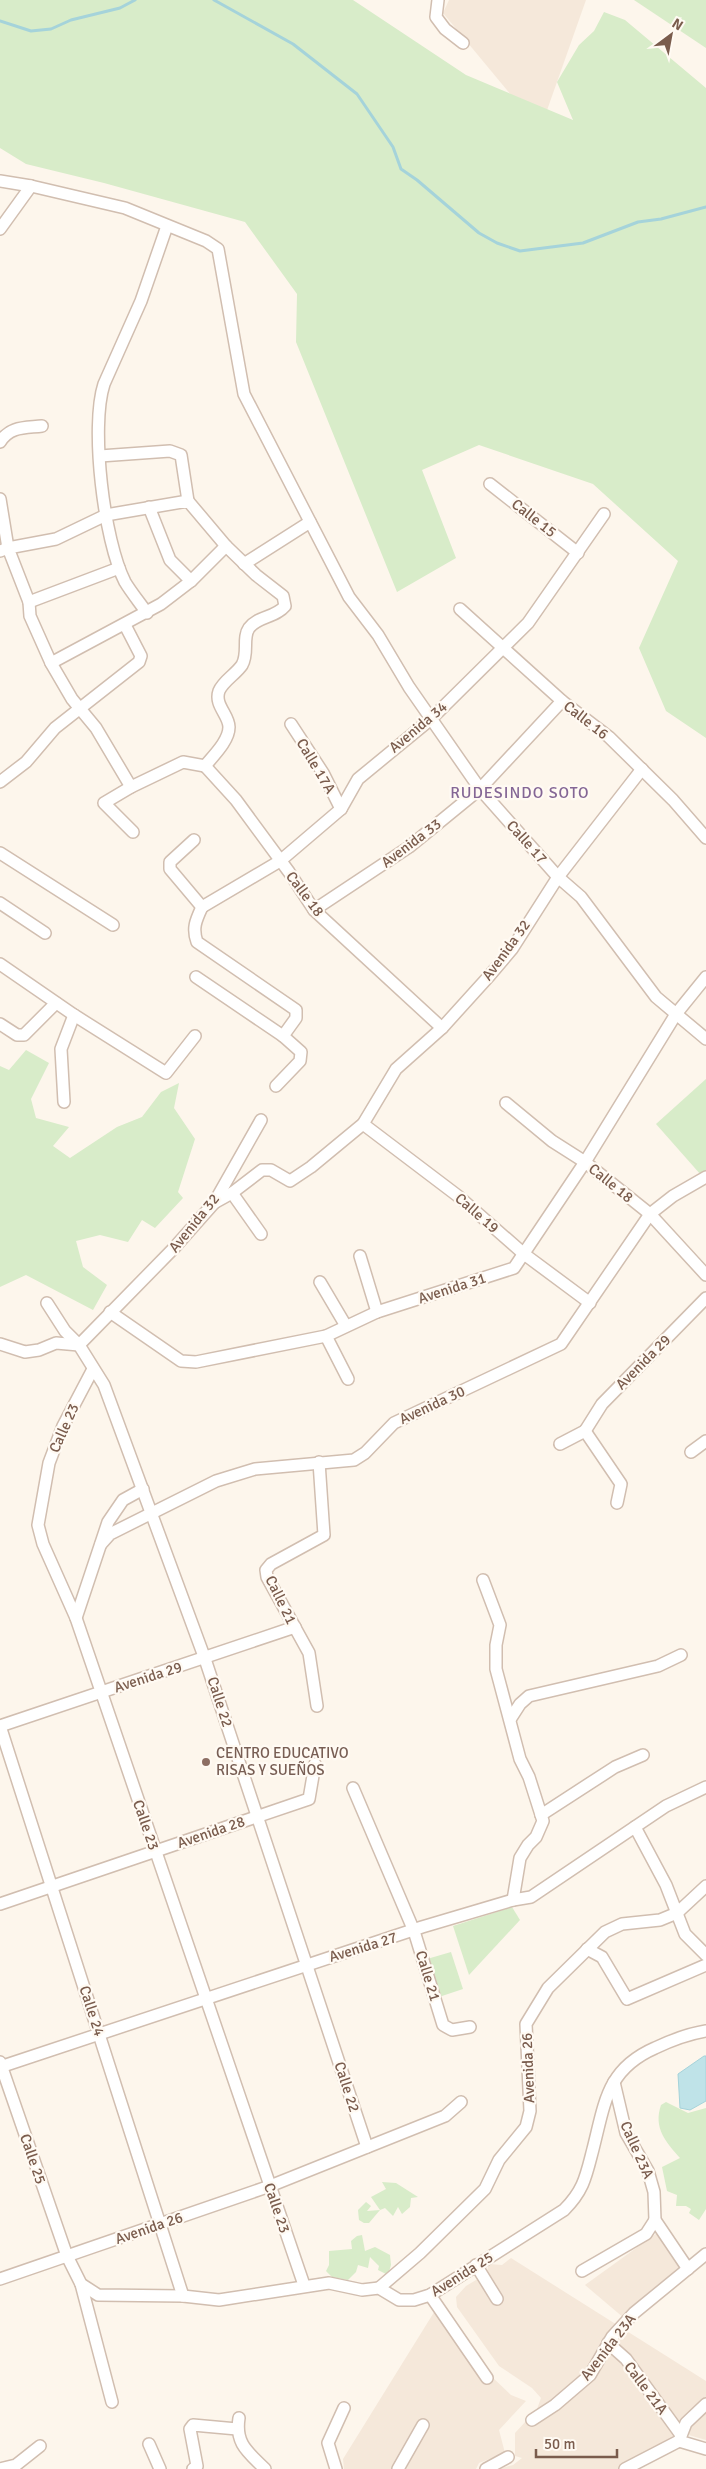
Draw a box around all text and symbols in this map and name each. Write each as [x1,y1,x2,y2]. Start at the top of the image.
north arrow [646,10,696,60]
text: N [669,15,686,34]
street label: Calle 15 [508,495,560,541]
street label: Avenida 34 [385,697,451,757]
street label: Calle 16 [560,697,612,743]
street label: Calle 17A [293,735,339,797]
district label: RUDESINDO SOTO [450,783,590,803]
street label: Avenida 33 [377,815,445,871]
street label: Calle 17 [503,817,551,867]
street label: Calle 18 [282,868,328,920]
street label: Avenida 32 [478,916,534,984]
street label: Calle 18 [585,1160,637,1206]
street label: Calle 19 [451,1189,503,1237]
street label: Avenida 32 [165,1190,223,1256]
street label: Avenida 31 [416,1269,488,1307]
street label: Avenida 29 [612,1331,674,1393]
street label: Avenida 30 [396,1382,468,1428]
street label: Calle 23 [45,1401,83,1455]
street label: Calle 21 [261,1573,301,1627]
street label: Avenida 29 [112,1658,184,1696]
street label: Calle 22 [203,1674,237,1730]
place label: CENTRO EDUCATIVO RISAS Y SUEÑOS [216,1744,349,1779]
marker: CENTRO EDUCATIVO RISAS Y SUEÑOS [200,1756,212,1768]
street label: Calle 23 [129,1797,163,1853]
street label: Avenida 28 [175,1812,247,1852]
street label: Avenida 27 [327,1928,399,1966]
street label: Calle 21 [412,1948,444,2004]
street label: Calle 24 [75,1983,109,2039]
street label: Avenida 26 [518,2033,538,2103]
street label: Calle 22 [330,2059,364,2115]
street label: Calle 23A [616,2118,658,2182]
street label: Calle 25 [16,2131,50,2187]
street label: Calle 23 [260,2180,294,2236]
street label: Avenida 26 [113,2208,185,2248]
street label: Avenida 25 [427,2248,497,2300]
street label: Avenida 23A [576,2310,640,2384]
street label: Calle 21A [620,2358,672,2418]
scale bar [536,2426,617,2458]
text: 50 m [544,2435,575,2453]

